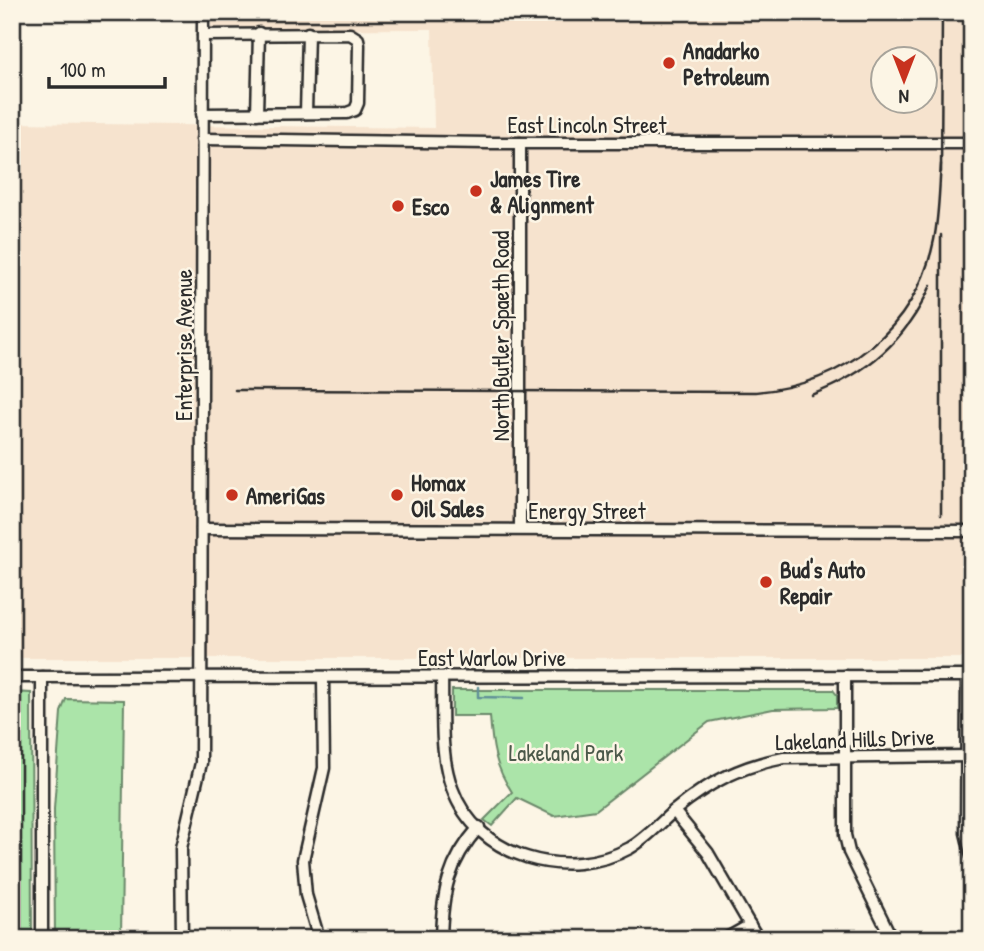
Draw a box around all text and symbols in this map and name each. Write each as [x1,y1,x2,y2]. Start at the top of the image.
place label: Anadarko Petroleum [683,35,770,92]
scale bar [49,46,164,90]
north arrow [869,46,939,116]
text: 100 m [60,55,106,84]
marker: Anadarko Petroleum [661,55,677,71]
text: N [899,84,909,110]
street label: East Lincoln Street [508,109,668,140]
place label: James Tire & Alignment [490,163,595,221]
marker: James Tire & Alignment [468,183,484,199]
place label: Esco [412,191,450,222]
marker: Esco [390,198,406,214]
street label: North Butler Spaeth Road [485,231,516,441]
street label: Enterprise Avenue [168,269,199,421]
place label: Homax Oil Sales [411,467,484,524]
place label: AmeriGas [246,480,325,511]
marker: AmeriGas [224,487,240,503]
marker: Homax Oil Sales [389,487,405,503]
street label: Energy Street [528,495,647,526]
place label: Bud's Auto Repair [780,554,866,612]
marker: Bud's Auto Repair [758,574,774,590]
street label: East Warlow Drive [418,642,566,673]
street label: Lakeland Hills Drive [775,721,935,757]
park label: Lakeland Park [509,737,624,768]

